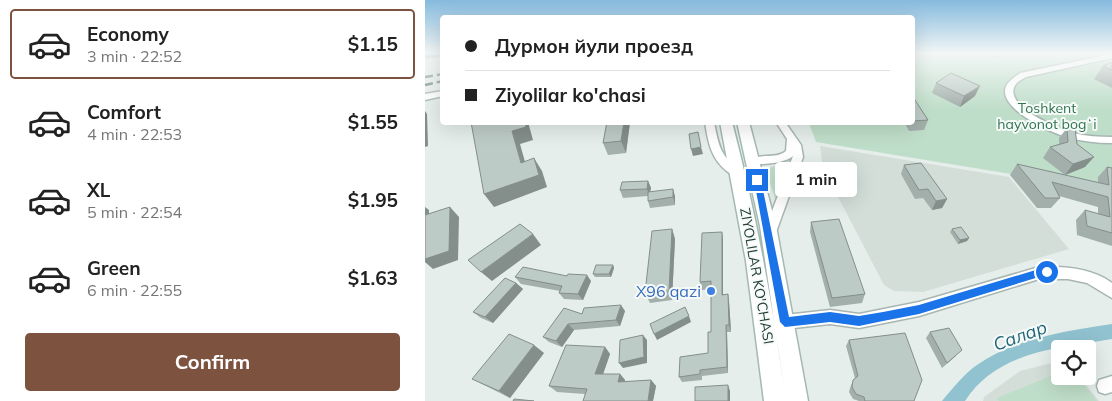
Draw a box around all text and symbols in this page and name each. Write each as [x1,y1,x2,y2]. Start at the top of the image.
icon: car [27,22,72,67]
text: Economy [87,22,169,46]
text: $1.15 [348,32,398,56]
text: Дурмон йули проезд [495,34,693,58]
text: 3 min · 22:52 [87,46,182,66]
text: Ziyolilar ko'chasi [495,83,646,107]
park label: Toshkent hayvonot bogʻi [997,99,1097,133]
icon: car [27,100,72,145]
text: Comfort [87,100,161,124]
text: $1.55 [348,110,398,134]
text: 4 min · 22:53 [87,124,182,144]
callout: 1 min [775,162,857,198]
route end [746,169,768,191]
text: 1 min [795,169,837,189]
icon: car [27,178,72,223]
text: XL [87,178,110,202]
text: $1.95 [348,188,398,212]
text: 5 min · 22:54 [87,202,182,222]
street label: ZIYOLILAR KO'CHASI [736,206,778,346]
icon: car [27,256,72,301]
text: Green [87,256,141,280]
route start [1036,261,1058,283]
text: $1.63 [348,266,398,290]
text: 6 min · 22:55 [87,280,182,300]
place label: X96 qazi [636,281,701,301]
marker: X96 qazi [705,285,717,297]
water label: Салар [990,315,1050,356]
button: Confirm [25,333,400,391]
map controls [1051,340,1096,385]
button: locate [1051,340,1096,385]

